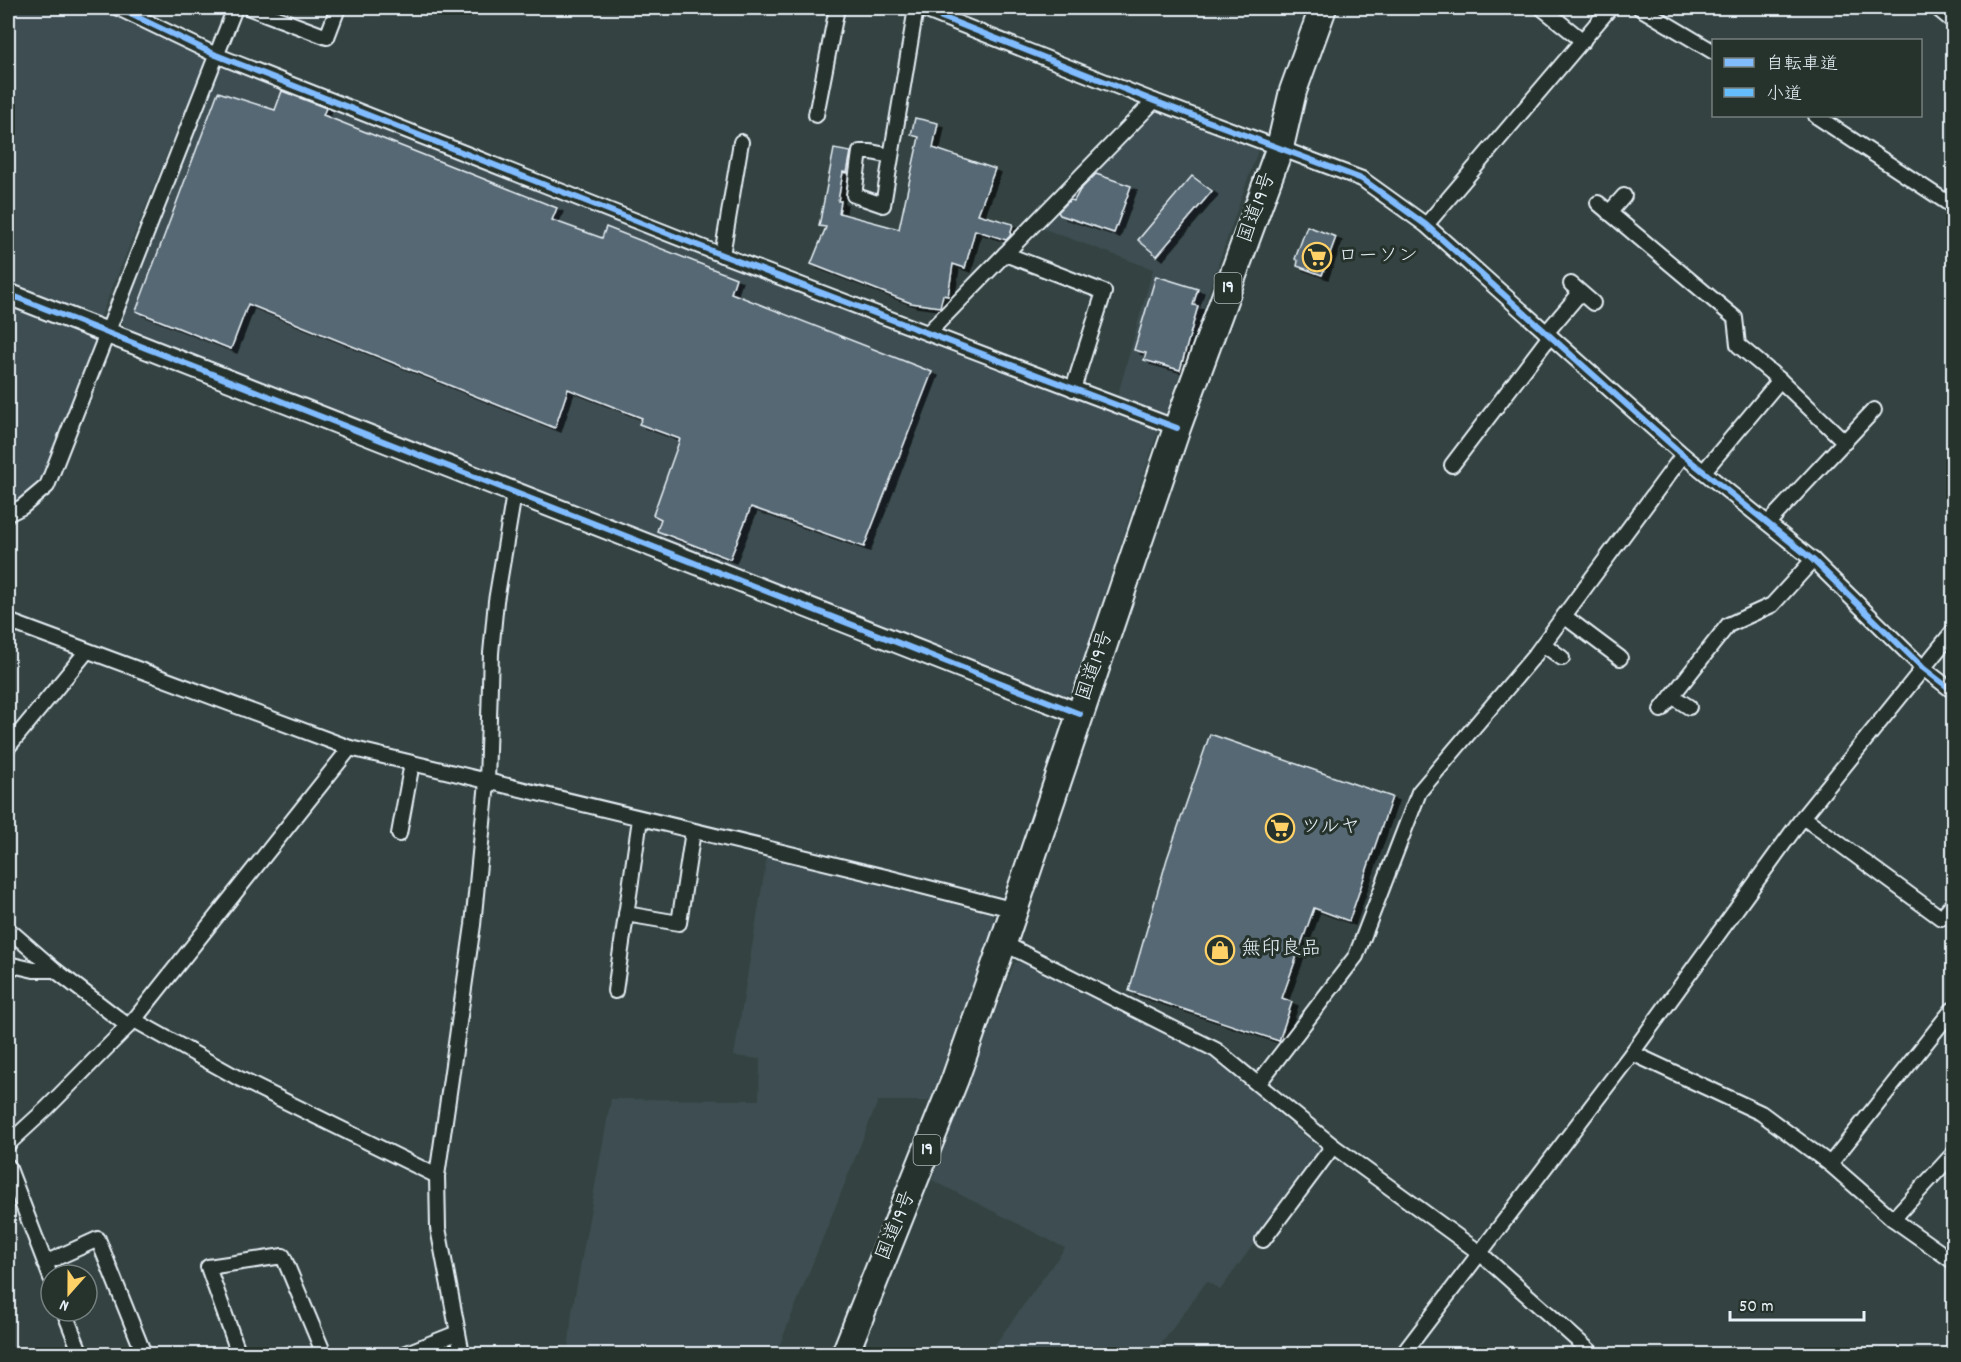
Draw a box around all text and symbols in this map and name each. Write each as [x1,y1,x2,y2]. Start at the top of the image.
legend [1712,39,1922,117]
text: 自転車道 [1766,53,1838,78]
text: 小道 [1766,83,1802,108]
street label: 国道19号 [1232,169,1284,247]
supermarket icon: ローソン [1301,241,1333,273]
place label: ローソン [1338,243,1418,271]
road number: 19 [1214,273,1242,303]
street label: 国道19号 [1071,627,1121,705]
supermarket icon: ツルヤ [1264,812,1296,844]
place label: ツルヤ [1301,814,1360,842]
shop icon: 無印良品 [1204,934,1236,966]
place label: 無印良品 [1241,936,1321,964]
road number: 19 [914,1135,940,1165]
street label: 国道19号 [870,1187,924,1265]
north arrow [39,1263,99,1323]
scale bar [1730,1284,1864,1322]
text: N [57,1292,72,1317]
text: 50 m [1739,1295,1774,1320]

